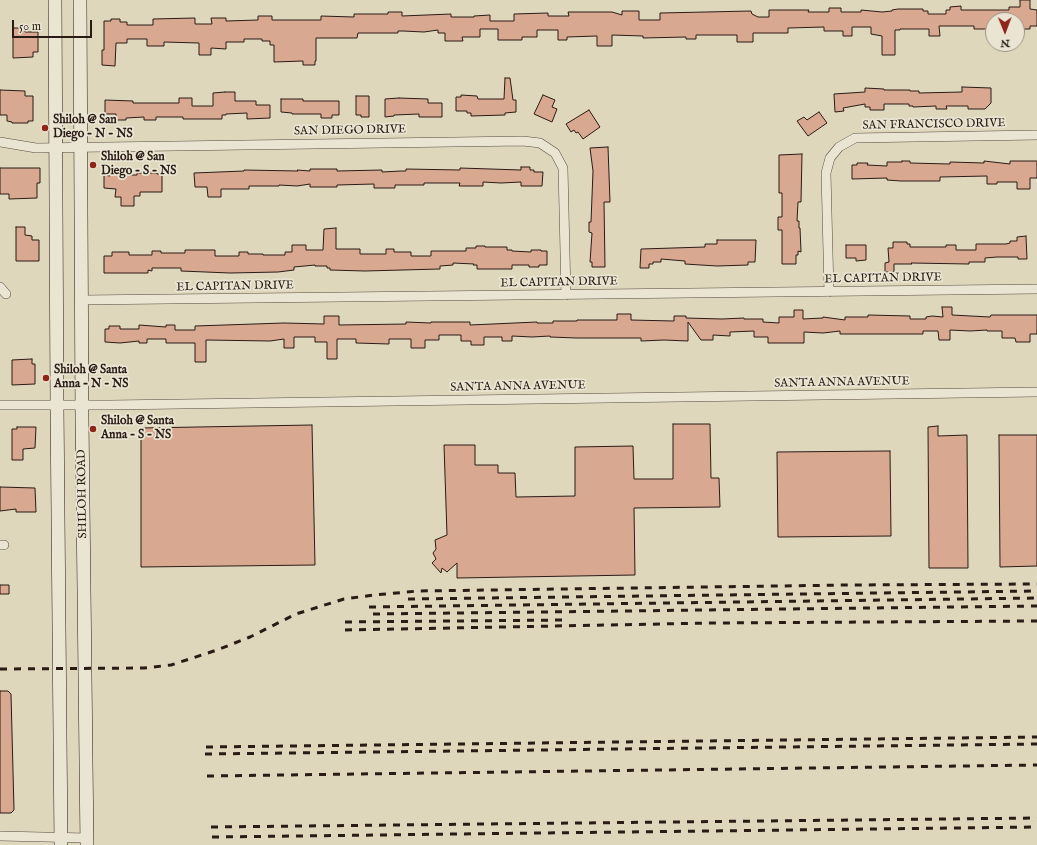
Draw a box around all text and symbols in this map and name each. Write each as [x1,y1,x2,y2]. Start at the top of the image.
scale bar [14,12,94,38]
north arrow [985,12,1025,52]
text: 50 m [19,19,41,34]
text: N [1000,36,1010,50]
place label: Shiloh @ San Diego - N - NS [53,114,133,142]
street label: SAN FRANCISCO DRIVE [862,117,1006,133]
marker: Shiloh @ San Diego - N - NS [40,123,50,133]
street label: SAN DIEGO DRIVE [294,123,406,139]
place label: Shiloh @ San Diego - S - NS [101,151,176,179]
marker: Shiloh @ San Diego - S - NS [88,160,98,170]
street label: EL CAPITAN DRIVE [824,271,942,287]
street label: EL CAPITAN DRIVE [500,275,618,291]
street label: EL CAPITAN DRIVE [176,279,294,295]
place label: Shiloh @ Santa Anna - N - NS [54,364,129,392]
marker: Shiloh @ Santa Anna - N - NS [41,373,51,383]
street label: SANTA ANNA AVENUE [774,375,910,391]
street label: SANTA ANNA AVENUE [450,379,586,395]
place label: Shiloh @ Santa Anna - S - NS [101,415,174,443]
marker: Shiloh @ Santa Anna - S - NS [88,424,98,434]
street label: SHILOH ROAD [75,449,91,539]

